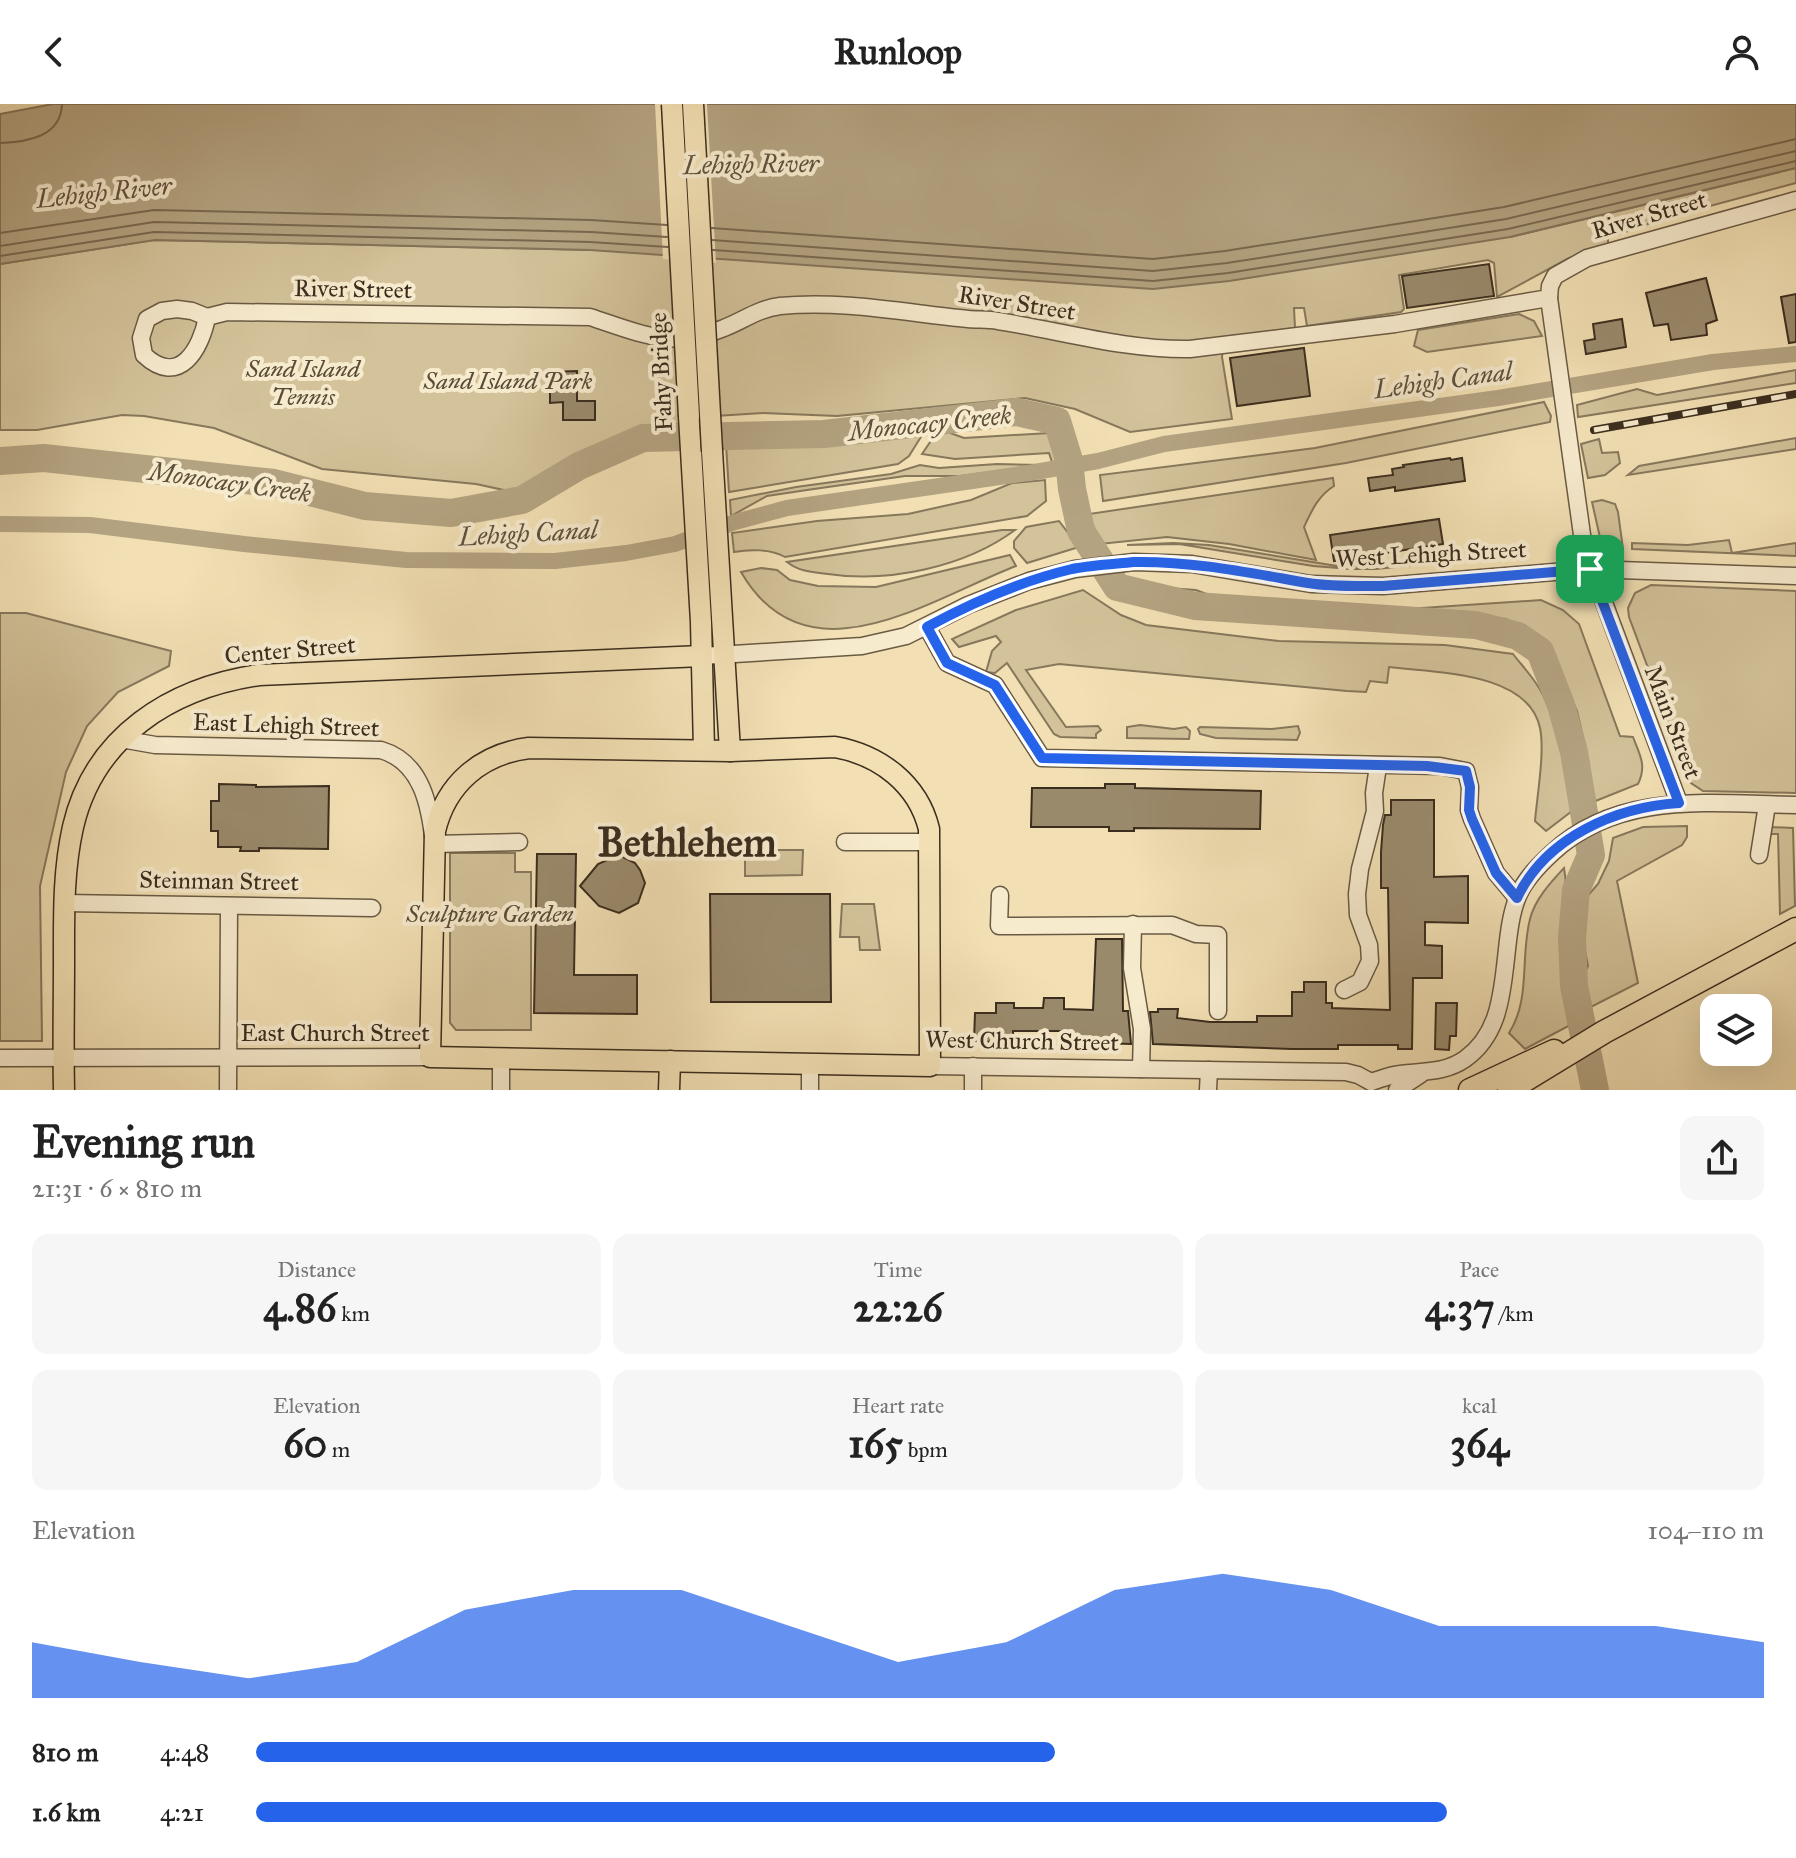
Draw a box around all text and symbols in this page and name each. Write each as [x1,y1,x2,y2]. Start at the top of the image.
icon: back [32,30,76,74]
text: Runloop [834,30,962,74]
icon: person [1720,30,1764,74]
water label: Lehigh River [682,147,820,181]
water label: Lehigh River [34,169,174,215]
street label: River Street [1588,184,1710,246]
street label: River Street [294,273,413,305]
street label: River Street [956,279,1078,327]
street label: Fahy Bridge [643,312,679,432]
park label: Sand Island Tennis [245,354,361,412]
water label: Lehigh Canal [1371,354,1516,406]
park label: Sand Island Park [422,366,593,396]
water label: Monocacy Creek [844,398,1014,448]
water label: Monocacy Creek [144,454,314,509]
water label: Lehigh Canal [457,513,600,553]
street label: West Lehigh Street [1335,534,1528,574]
pin [1556,535,1624,603]
icon: arrive [1568,547,1612,591]
street label: Center Street [223,629,357,671]
street label: Main Street [1638,661,1709,784]
street label: East Lehigh Street [192,707,380,743]
district label: Bethlehem [597,818,777,867]
street label: Steinman Street [139,865,300,897]
park label: Sculpture Garden [405,899,574,929]
map controls [1700,994,1772,1066]
button: layers [1700,994,1772,1066]
street label: East Church Street [240,1018,430,1048]
street label: West Church Street [925,1024,1120,1058]
text: Evening run [32,1115,255,1169]
button: share [1680,1116,1764,1200]
text: 21:31 · 6 × 810 m [32,1172,202,1204]
text: Distance [277,1256,356,1283]
text: Time [874,1256,922,1283]
text: Pace [1459,1256,1499,1283]
text: 4.86 [263,1283,337,1332]
text: 22:26 [853,1283,943,1332]
text: 4:37 [1425,1283,1495,1332]
text: km [337,1300,370,1327]
text: /km [1495,1300,1534,1327]
text: Elevation [273,1392,360,1419]
text: Heart rate [852,1392,944,1419]
text: kcal [1462,1392,1497,1419]
text: 60 [283,1419,327,1468]
text: 165 [848,1419,903,1468]
text: 364 [1450,1419,1509,1468]
text: m [327,1436,350,1463]
text: bpm [903,1436,948,1463]
text: Elevation [32,1514,135,1546]
text: 104–110 m [1648,1514,1764,1546]
text: 810 m [32,1736,99,1768]
text: 4:48 [160,1736,209,1768]
text: 1.6 km [32,1796,101,1828]
text: 4:21 [160,1796,204,1828]

